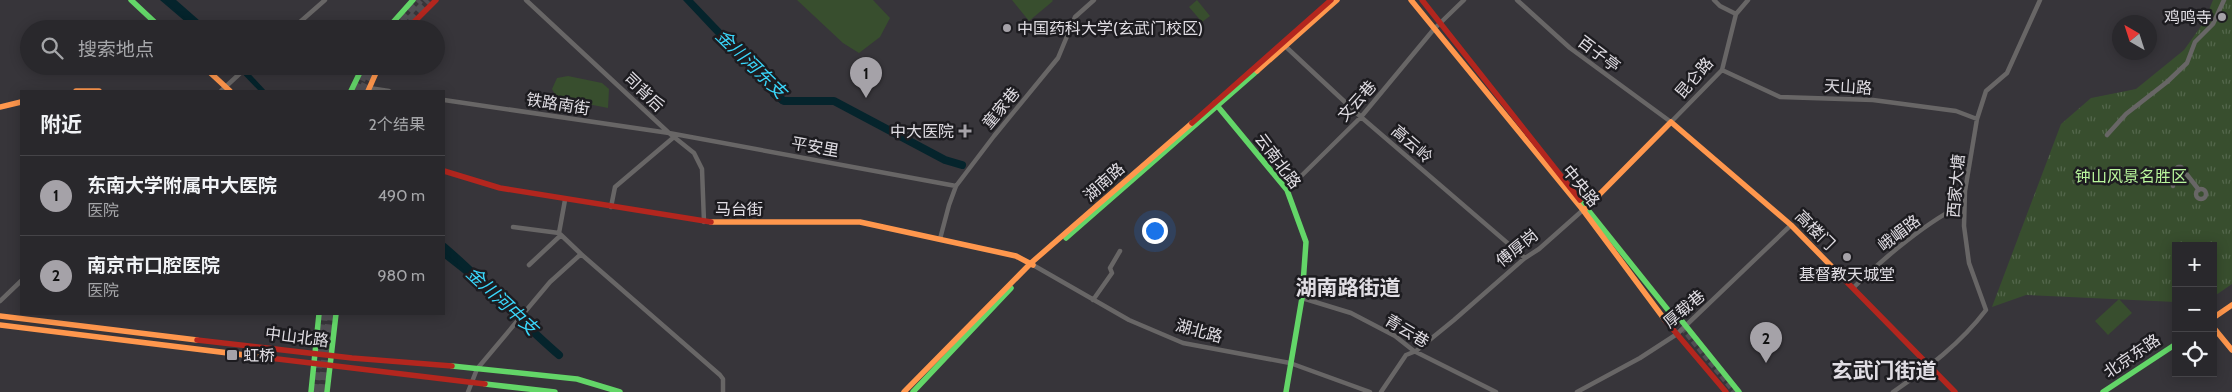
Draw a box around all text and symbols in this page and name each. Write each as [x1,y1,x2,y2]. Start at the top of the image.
place label: 鸡鸣寺 [2164,8,2212,27]
marker: 鸡鸣寺 [2216,11,2228,23]
north arrow [2112,15,2157,60]
place label: 中国药科大学(玄武门校区) [1017,19,1203,38]
search box [20,20,445,75]
marker: 中国药科大学(玄武门校区) [1001,22,1013,34]
water label: 金川河东支 [711,25,792,105]
street label: 百子亭 [1574,32,1624,76]
icon: search [38,34,66,62]
text: 搜索地点 [78,38,154,61]
street label: 昆仑路 [1671,54,1717,102]
pin: 1 [850,57,882,98]
street label: 司背后 [620,68,668,116]
street label: 天山路 [1824,76,1872,98]
street label: 文云巷 [1334,77,1380,125]
street label: 童家巷 [978,84,1024,132]
street label: 铁路南街 [525,90,591,118]
text: 附近 [40,112,82,137]
text: 2个结果 [369,115,425,134]
street label: 高云岭 [1388,121,1436,167]
place label: 中大医院 [890,122,954,141]
marker: 中大医院 [958,124,972,138]
street label: 云南北路 [1251,130,1305,192]
street label: 平安里 [790,133,840,161]
street label: 西家大塘 [1944,153,1968,219]
street label: 湖南路 [1080,159,1128,205]
street label: 中央路 [1559,161,1603,211]
park label: 钟山风景名胜区 [2075,167,2187,186]
text: 东南大学附属中大医院 [87,174,277,197]
text: 1 [53,186,59,205]
text: 490 m [378,186,425,205]
street label: 马台街 [715,200,763,219]
text: 医院 [87,201,119,220]
street label: 高楼门 [1791,206,1839,254]
street label: 峨嵋路 [1874,211,1924,255]
your location [1142,218,1168,244]
street label: 傅厚岗 [1492,226,1542,270]
map controls [2172,242,2217,377]
button: + [2172,242,2217,287]
marker: 基督教天城堂 [1841,251,1853,263]
text: 南京市口腔医院 [87,254,220,277]
water label: 金川河中支 [462,262,544,341]
place label: 基督教天城堂 [1799,265,1895,284]
text: 2 [52,266,60,285]
text: 980 m [377,266,425,285]
district label: 湖南路街道 [1296,275,1401,300]
text: 医院 [87,281,119,300]
street label: 厚载巷 [1660,286,1708,332]
button: − [2172,287,2217,332]
street label: 青云巷 [1382,310,1432,352]
street label: 湖北路 [1173,316,1225,346]
pin: 2 [1750,322,1782,363]
street label: 中山北路 [264,324,330,350]
street label: 北京东路 [2100,330,2164,382]
button: locate [2172,332,2217,377]
place label: 虹桥 [243,346,275,365]
marker: 虹桥 [225,348,239,362]
district label: 玄武门街道 [1832,358,1937,383]

